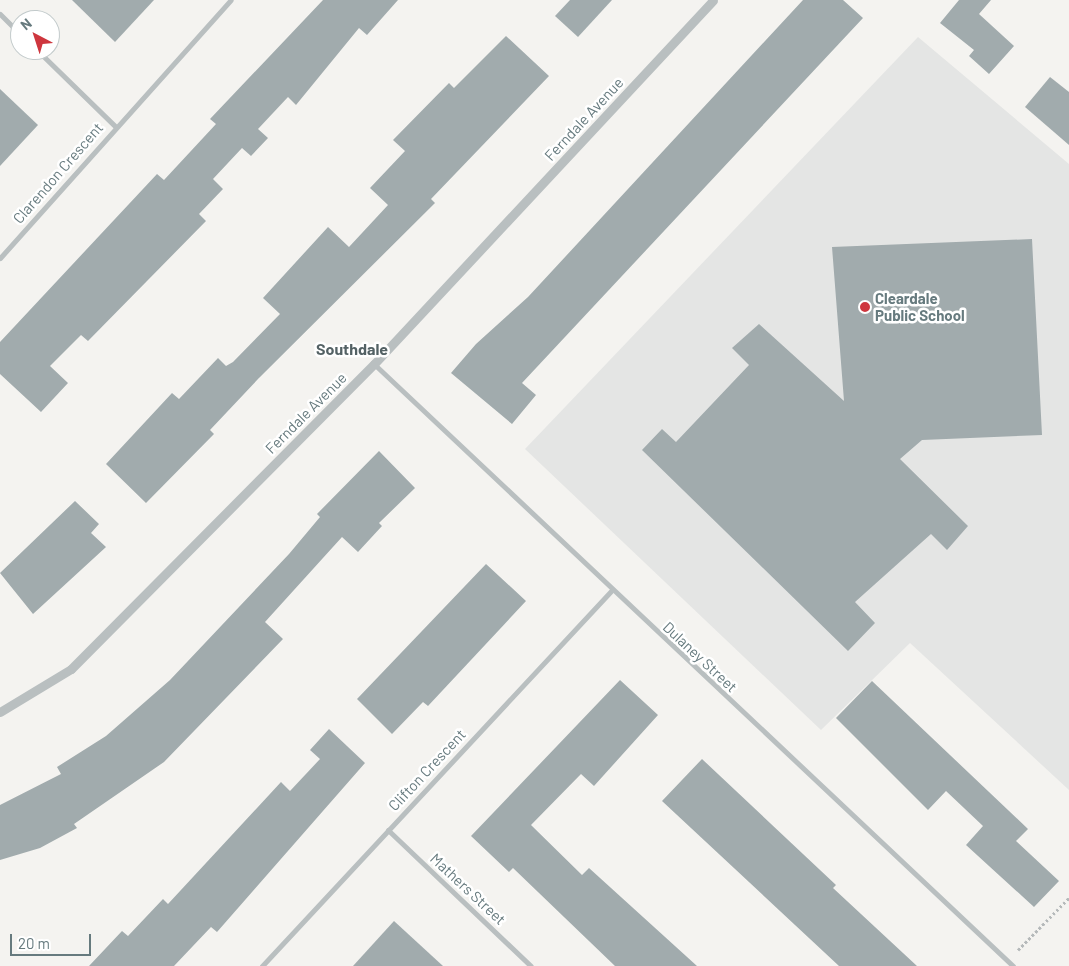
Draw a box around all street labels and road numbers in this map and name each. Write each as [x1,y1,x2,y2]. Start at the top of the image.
street label: Ferndale Avenue [541,74,627,164]
street label: Clarendon Crescent [9,119,107,227]
street label: Ferndale Avenue [262,369,350,457]
street label: Dulaney Street [659,618,741,696]
street label: Clifton Crescent [385,725,469,815]
street label: Mathers Street [427,850,509,928]

